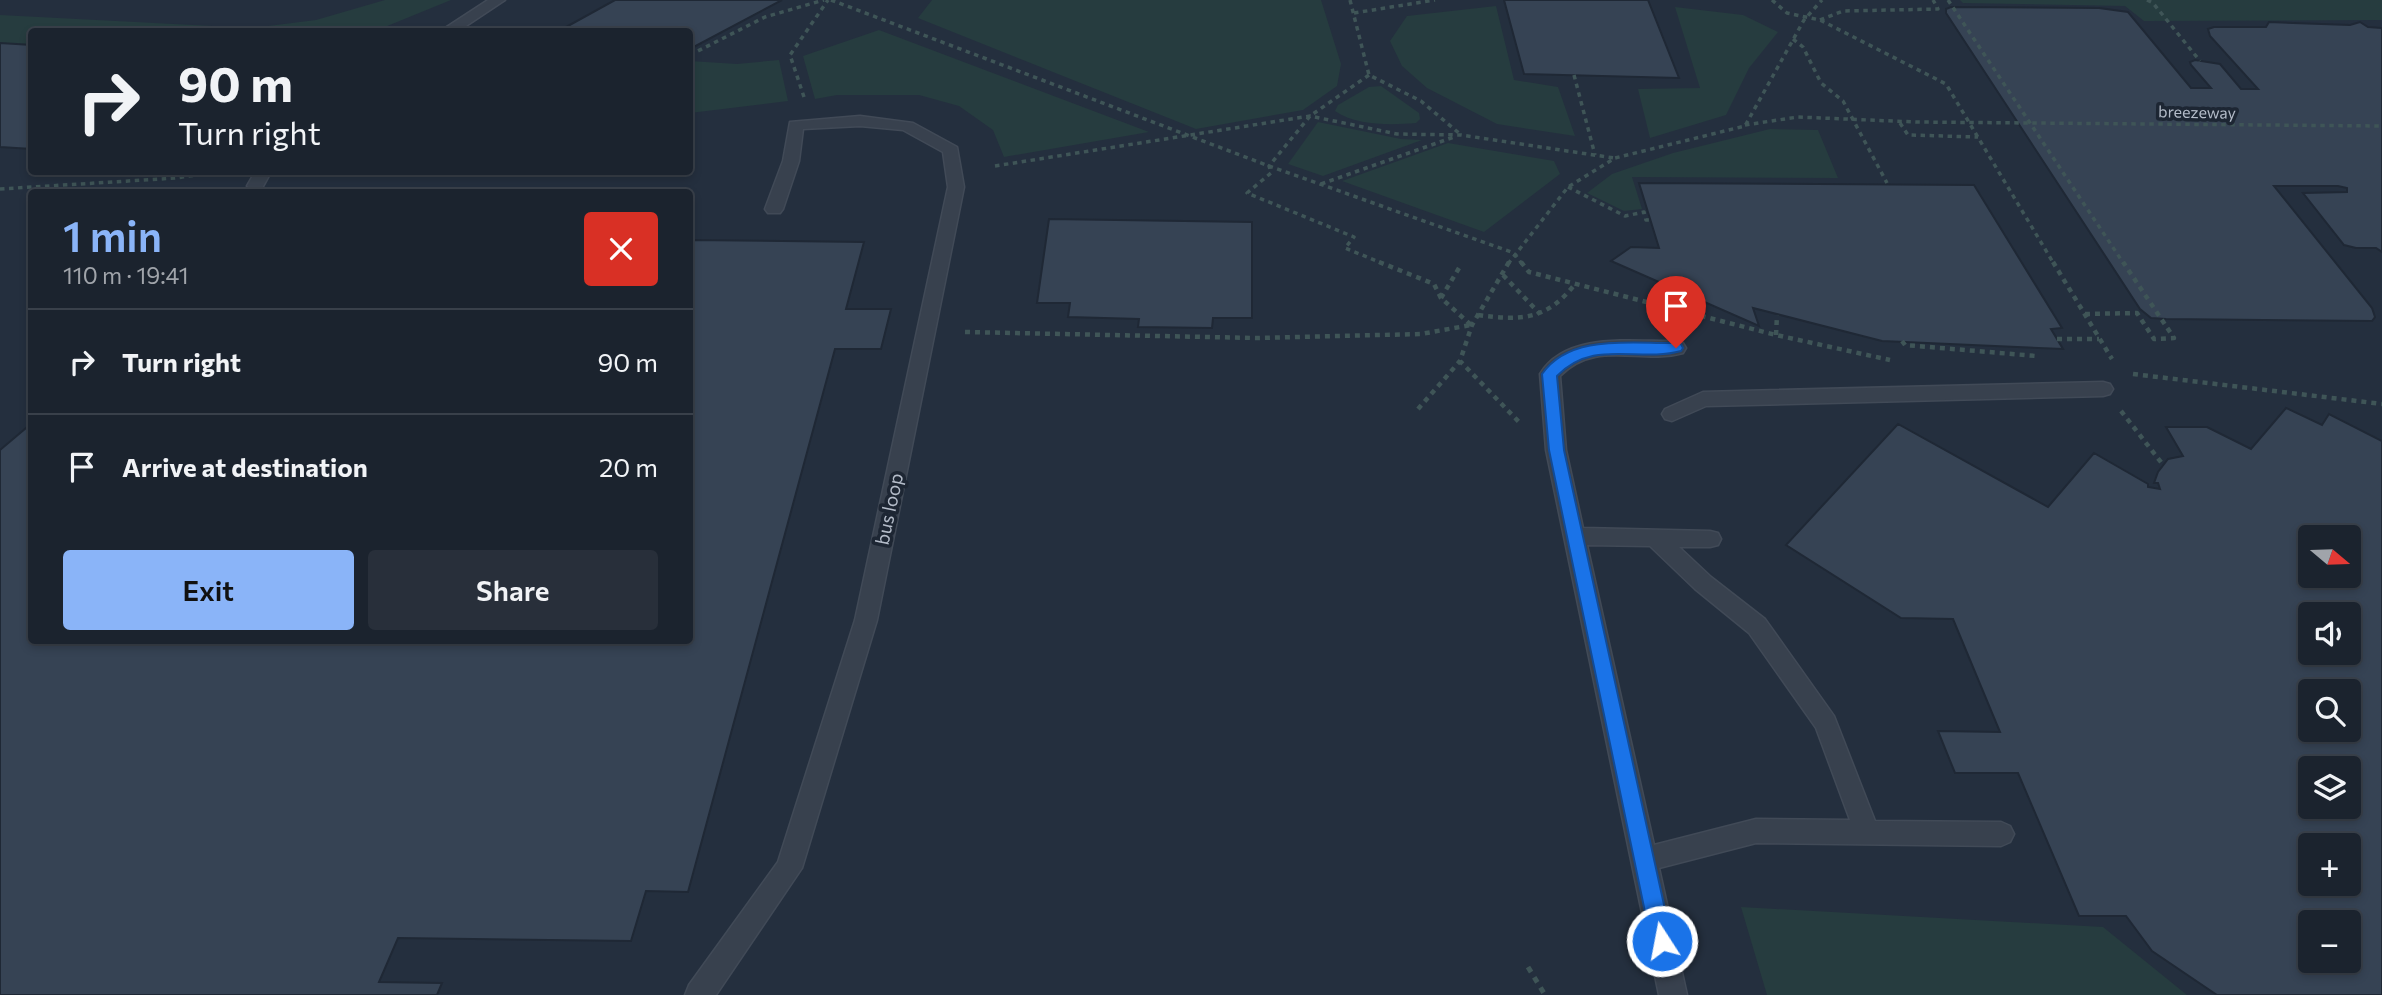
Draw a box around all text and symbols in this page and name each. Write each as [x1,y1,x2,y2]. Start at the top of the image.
text: 90 m [178,52,293,112]
icon: right [63,56,154,147]
street label: breezeway [2158,101,2236,122]
text: Turn right [178,112,321,152]
text: 1 min [63,209,162,261]
button: close [584,212,658,286]
text: 110 m · 19:41 [63,261,189,289]
pin [1646,276,1706,348]
icon: arrive [1657,287,1695,325]
icon: right [63,343,101,381]
text: Turn right [122,346,241,377]
text: 90 m [598,346,658,377]
icon: arrive [63,448,101,486]
text: Arrive at destination [122,451,368,482]
text: 20 m [599,451,658,482]
street label: bus loop [870,471,907,547]
north arrow [2298,525,2361,588]
map controls [2298,525,2361,973]
button: Exit [63,550,354,630]
button: Share [368,550,658,630]
button: sound [2298,602,2361,665]
button: search [2298,679,2361,742]
button: layers [2298,756,2361,819]
button: + [2298,833,2361,896]
position arrow [1625,904,1699,978]
button: − [2298,910,2361,973]

